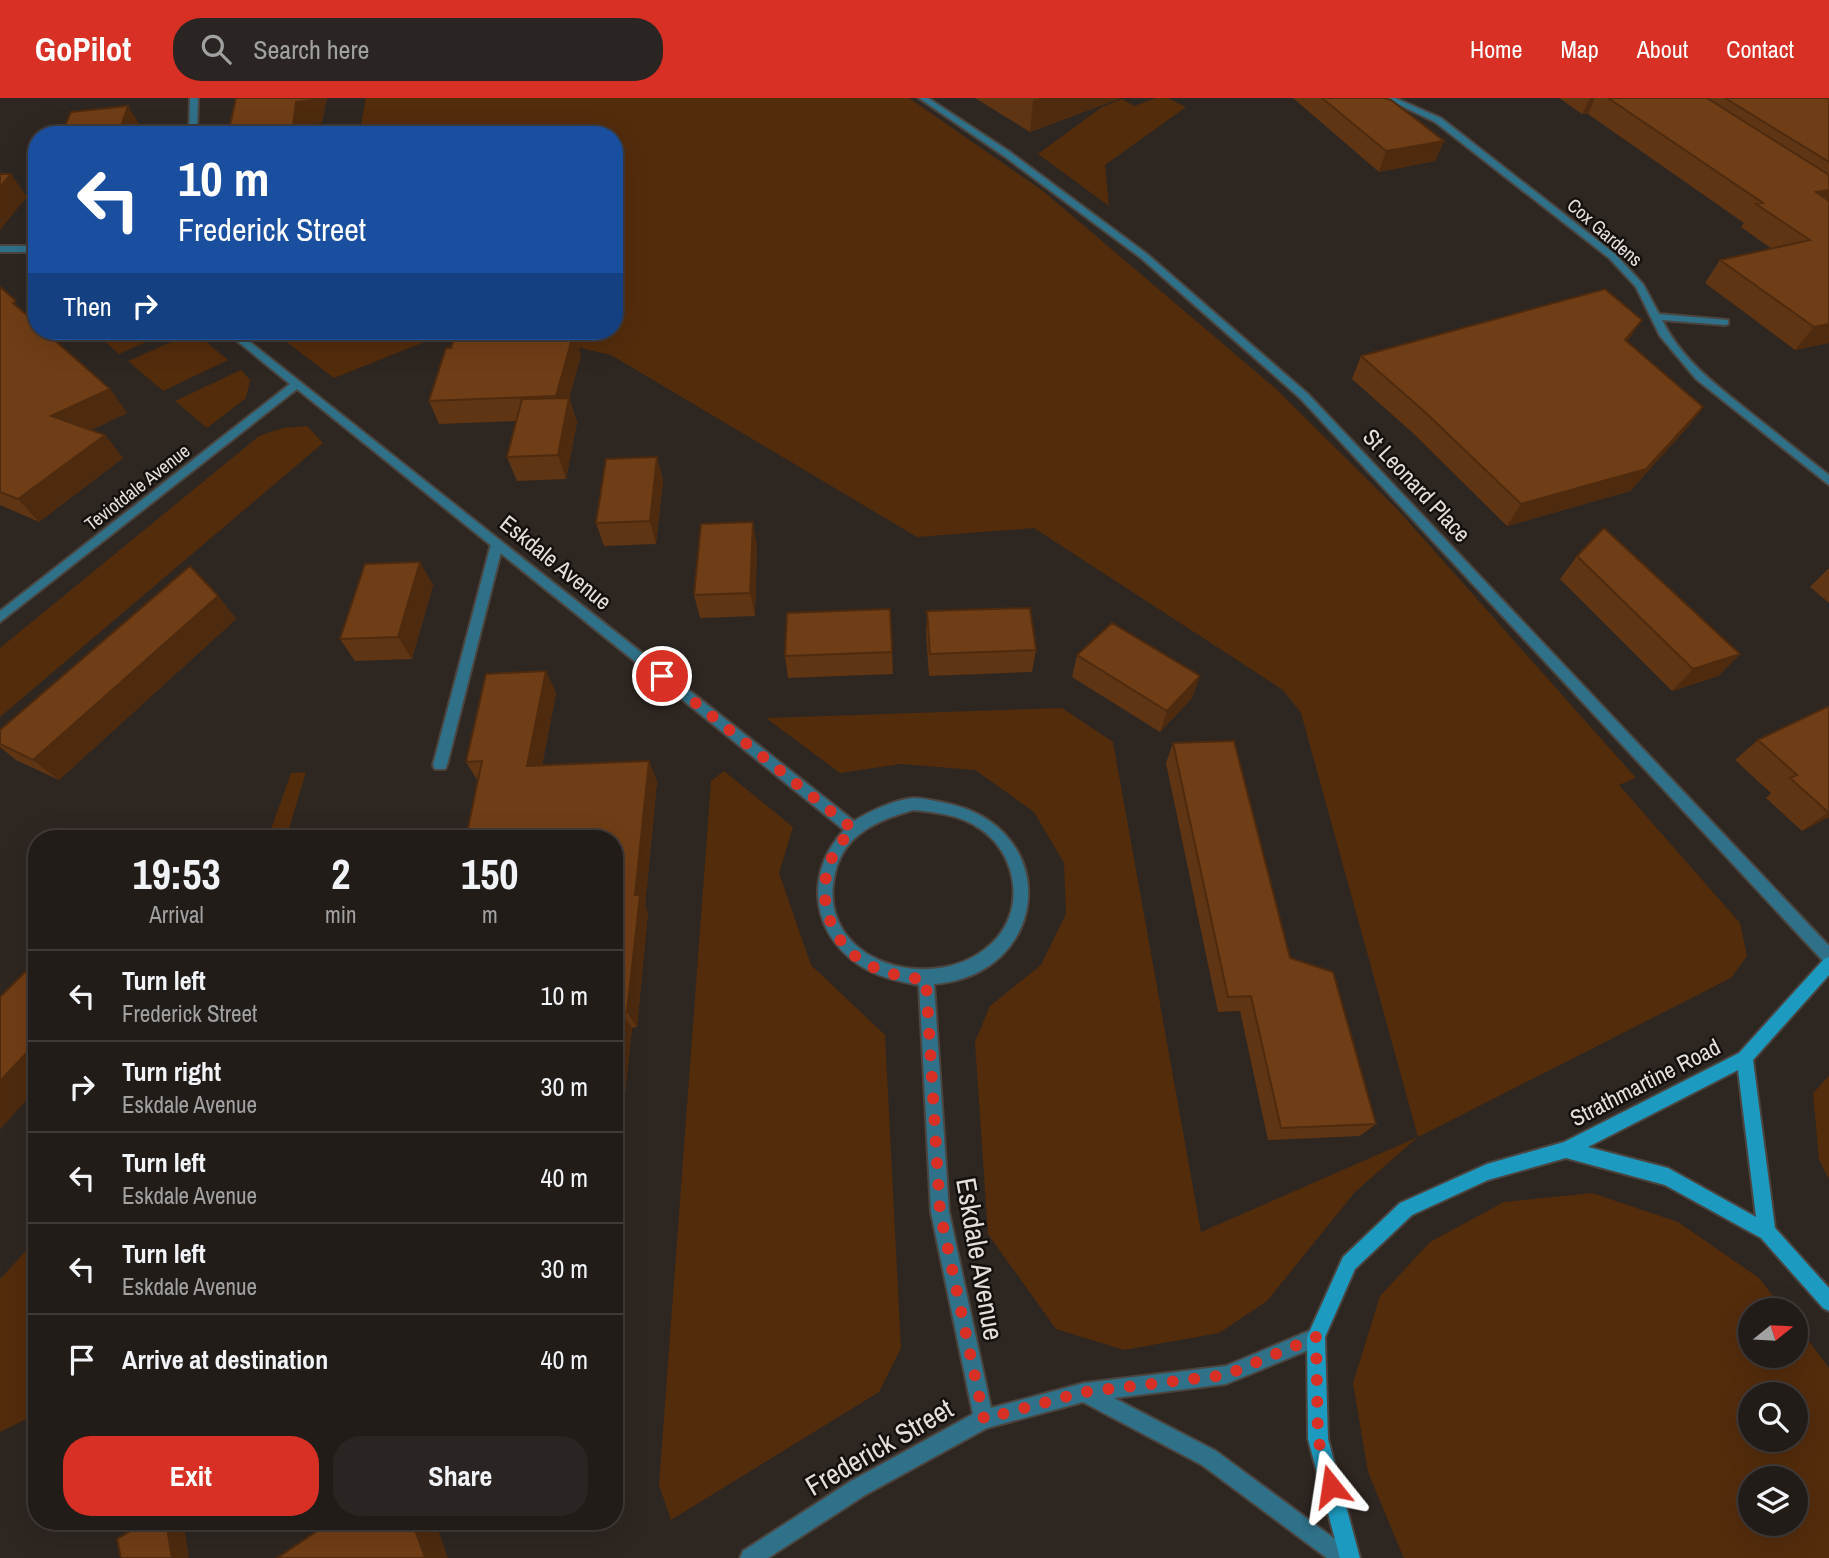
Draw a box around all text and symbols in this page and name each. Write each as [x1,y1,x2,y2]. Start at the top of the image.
search box [173,18,663,81]
text: GoPilot [35,27,131,71]
icon: search [197,30,235,68]
text: Search here [253,32,369,67]
text: Home [1470,33,1522,65]
text: Map [1560,33,1599,65]
text: About [1637,33,1688,65]
text: Contact [1726,33,1794,65]
text: 10 m [178,145,270,211]
icon: left [63,154,154,245]
street label: Cox Gardens [1562,192,1648,272]
text: Frederick Street [178,208,366,251]
icon: right [126,287,164,325]
text: Then [63,289,112,324]
street label: St Leonard Place [1356,422,1478,548]
street label: Teviotdale Avenue [79,438,195,536]
street label: Eskdale Avenue [494,507,618,617]
pin [632,646,692,706]
icon: arrive [643,657,681,695]
text: 19:53 [133,846,221,902]
text: 2 [331,846,350,902]
text: 150 [461,846,519,902]
text: Arrival [149,899,204,930]
text: min [325,899,357,930]
text: m [482,899,498,930]
text: Turn left [122,963,206,998]
icon: left [63,977,101,1015]
text: 10 m [541,978,588,1013]
text: Frederick Street [122,998,257,1029]
street label: Strathmartine Road [1565,1031,1725,1133]
text: Turn right [122,1054,221,1089]
icon: right [63,1068,101,1106]
text: 30 m [541,1069,588,1104]
text: Eskdale Avenue [122,1089,257,1120]
text: Turn left [122,1145,206,1180]
icon: left [63,1159,101,1197]
text: 40 m [541,1160,588,1195]
street label: Eskdale Avenue [947,1175,1013,1343]
text: Eskdale Avenue [122,1180,257,1211]
text: Turn left [122,1236,206,1271]
icon: left [63,1250,101,1288]
text: 30 m [541,1251,588,1286]
text: Eskdale Avenue [122,1271,257,1302]
north arrow [1738,1298,1808,1368]
map controls [1738,1298,1808,1536]
icon: arrive [63,1341,101,1379]
text: Arrive at destination [122,1342,328,1377]
text: 40 m [541,1342,588,1377]
button: search [1738,1382,1808,1452]
street label: Frederick Street [798,1389,960,1505]
button: Exit [63,1436,319,1516]
button: Share [333,1436,588,1516]
position arrow [1294,1449,1368,1523]
button: layers [1738,1466,1808,1536]

